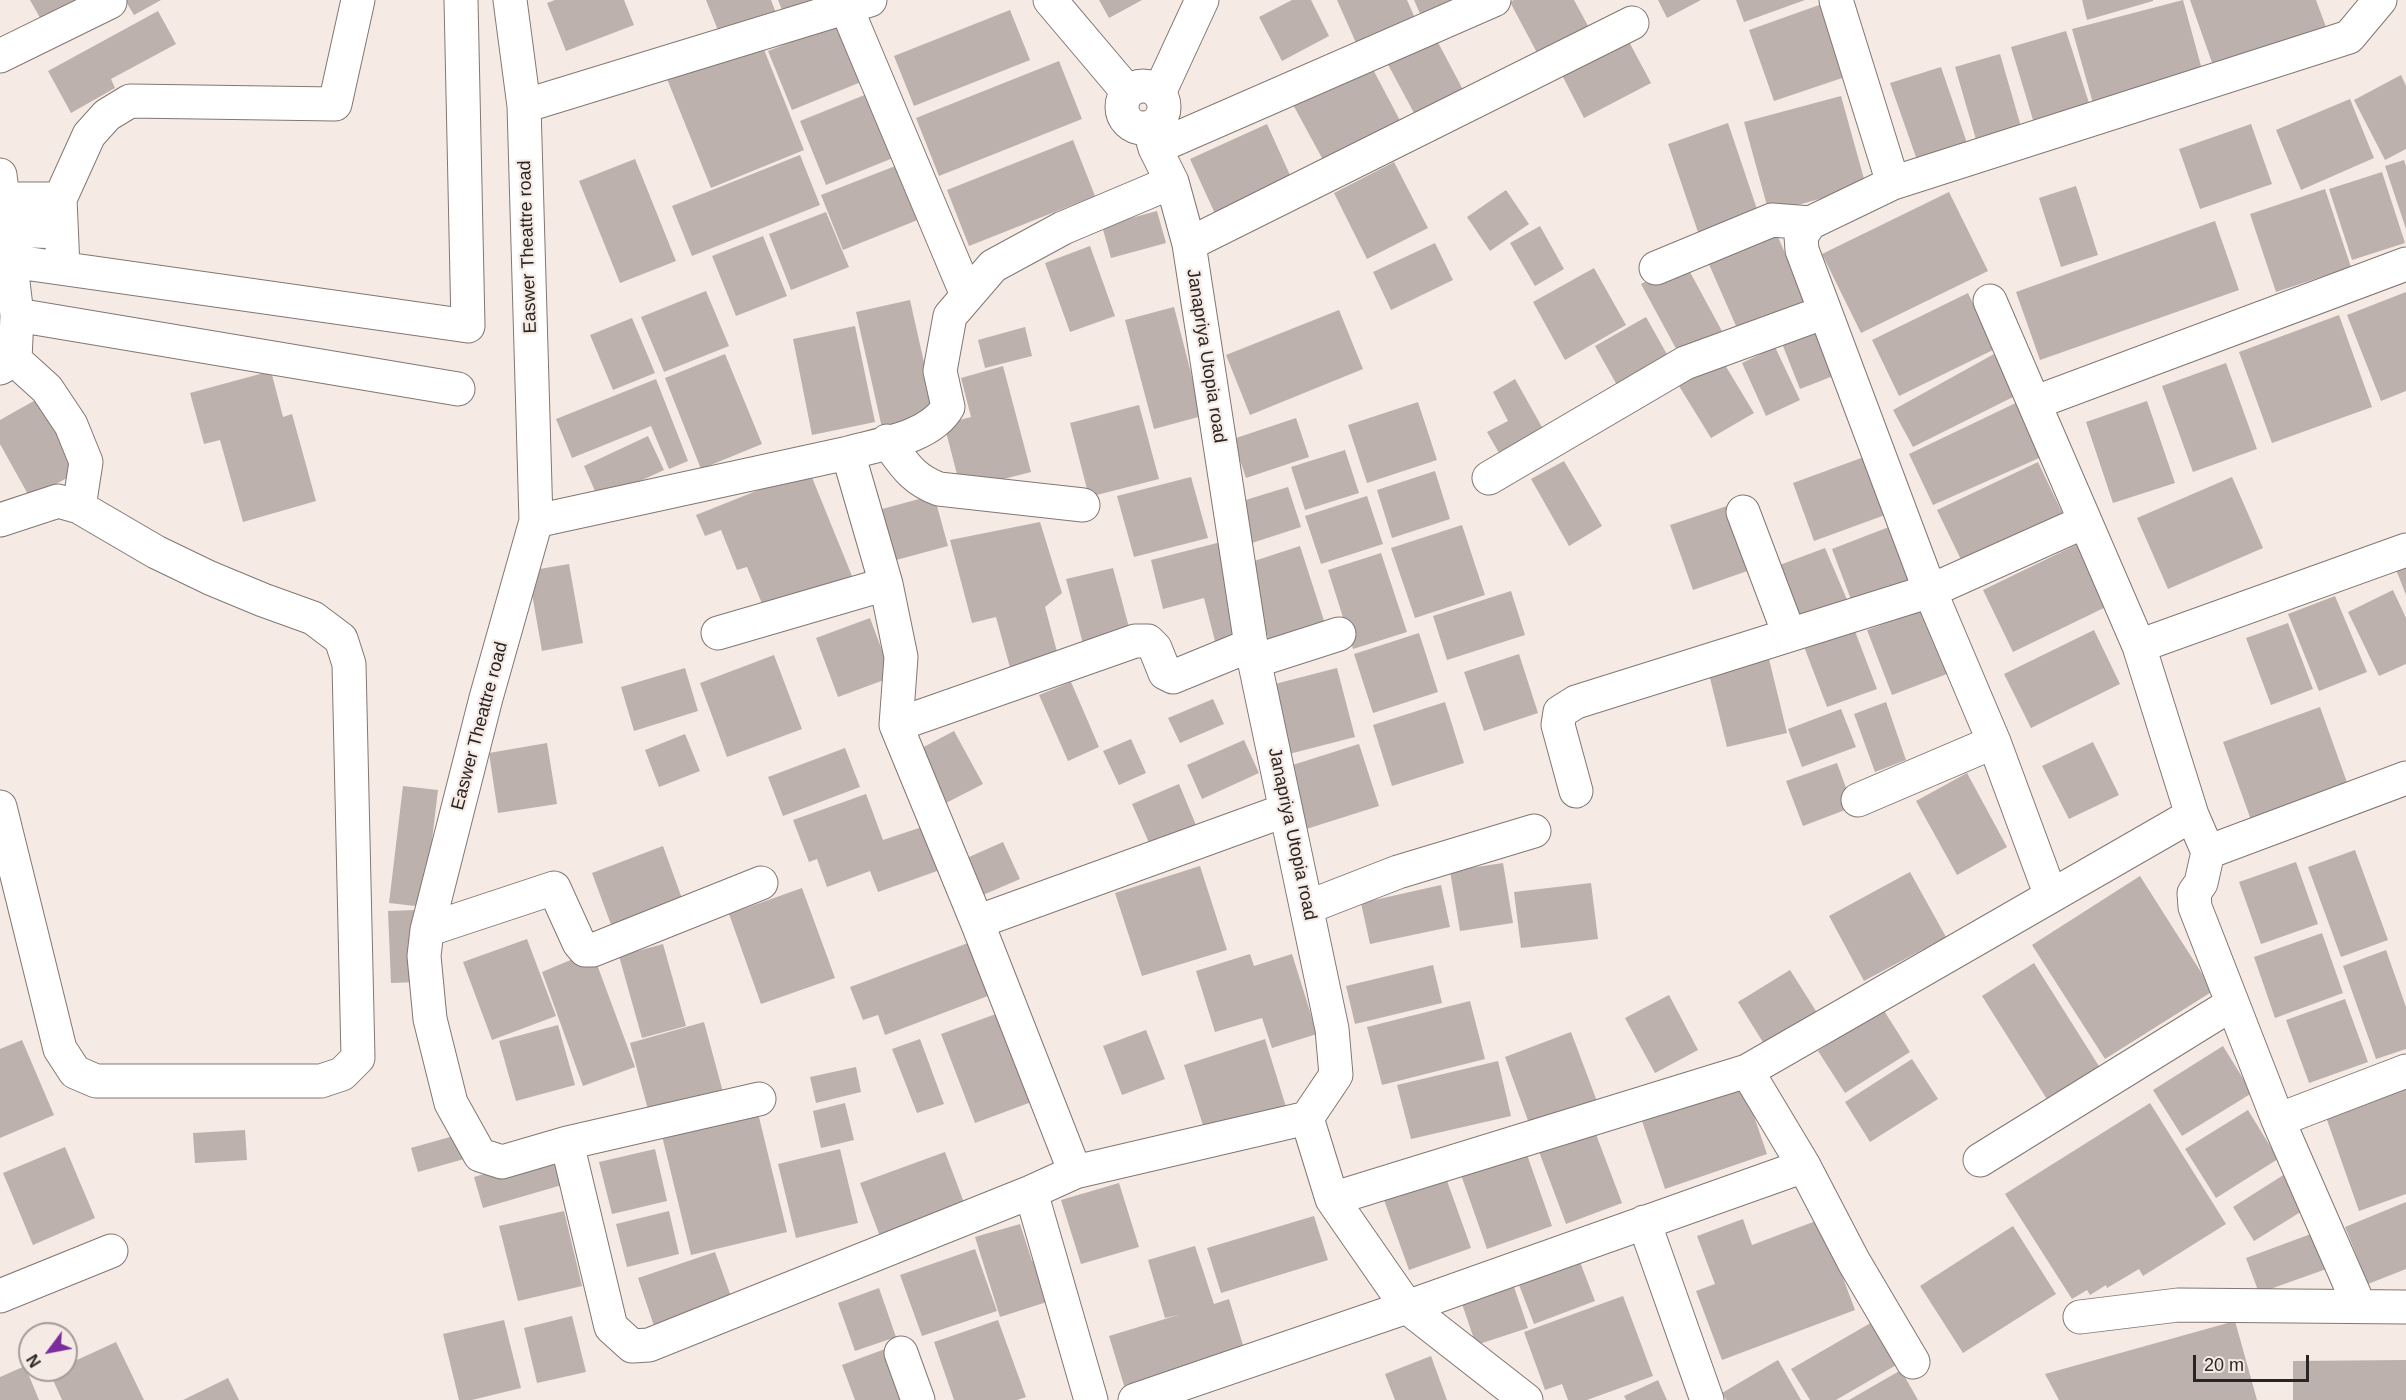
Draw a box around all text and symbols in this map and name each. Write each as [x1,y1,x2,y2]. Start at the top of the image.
street label: Easwer Theattre road [514,160,542,334]
street label: Janapriya Utopia road [1182,267,1230,445]
street label: Easwer Theattre road [447,640,513,812]
street label: Janapriya Utopia road [1263,746,1321,922]
north arrow [18,1322,78,1382]
scale bar [2196,1343,2312,1381]
text: N [24,1351,44,1370]
text: 20 m [2204,1355,2244,1375]

